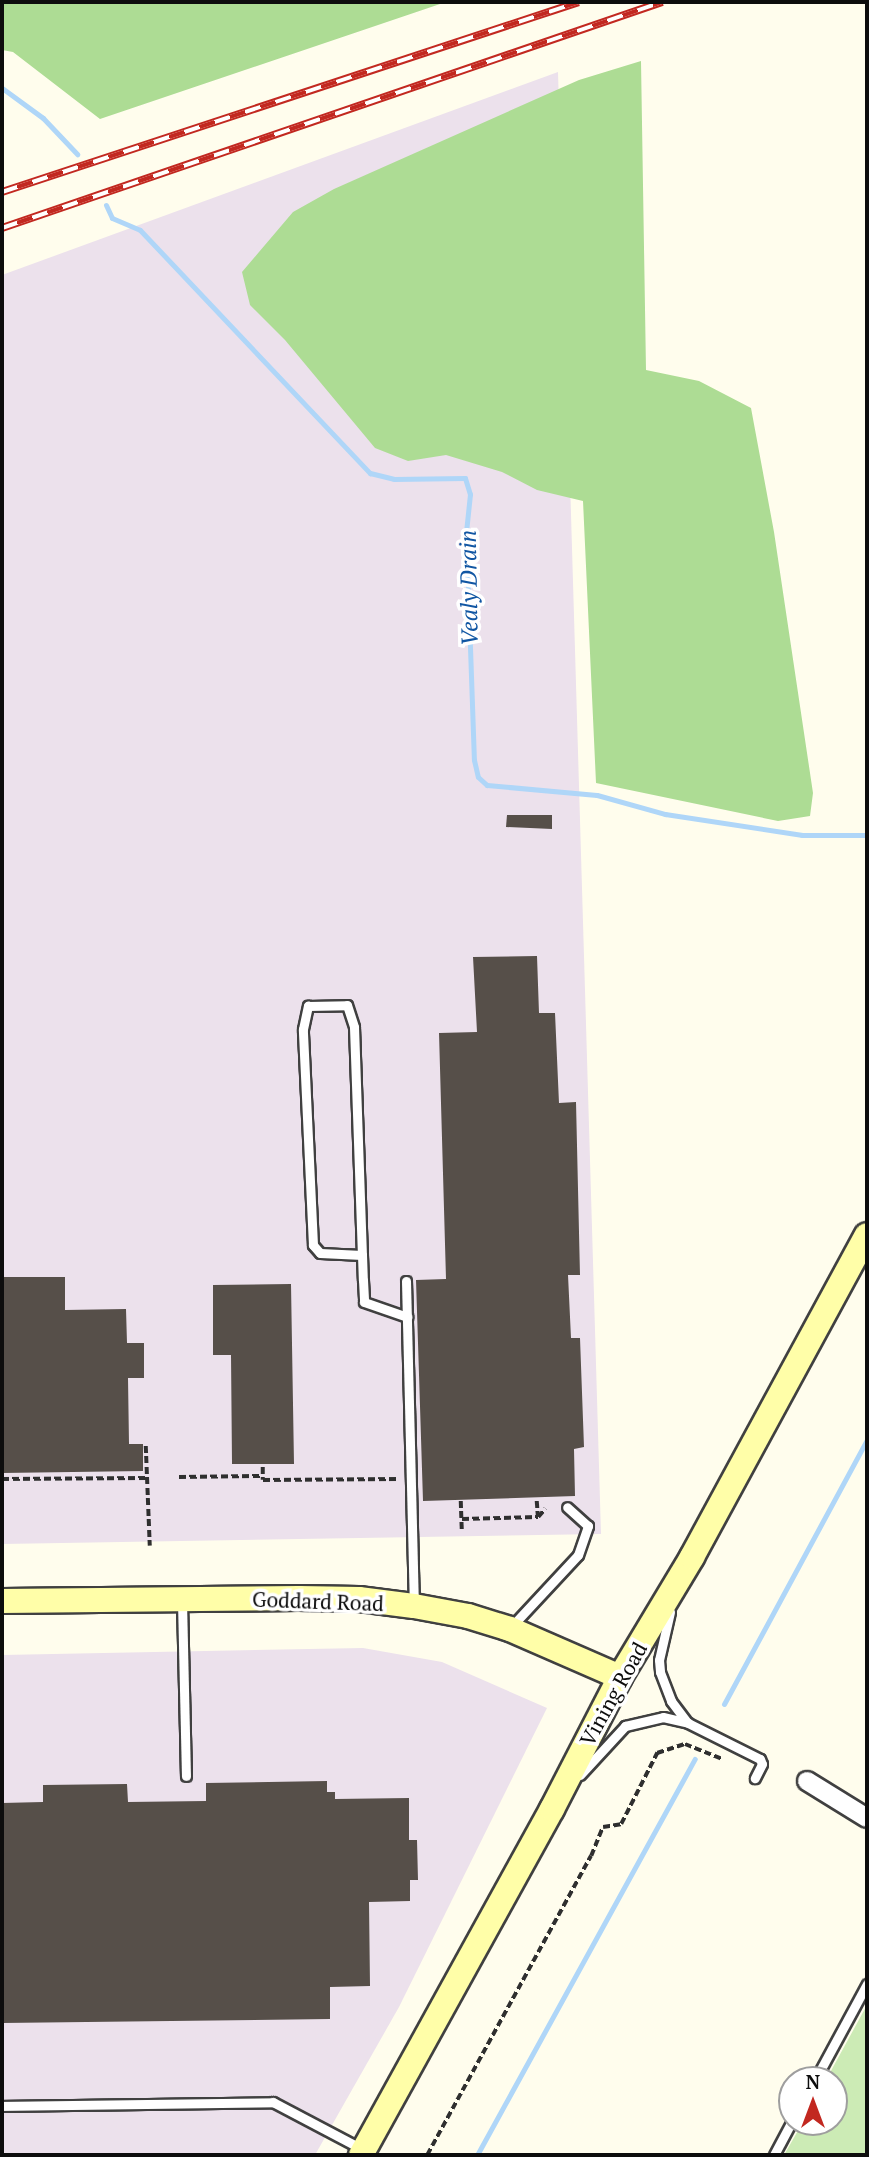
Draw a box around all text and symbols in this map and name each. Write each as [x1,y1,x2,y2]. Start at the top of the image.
water label: Vealy Drain [454,530,484,646]
street label: Goddard Road [252,1586,384,1616]
street label: Vining Road [574,1638,652,1750]
north arrow [778,2066,848,2136]
text: N [806,2069,820,2094]

